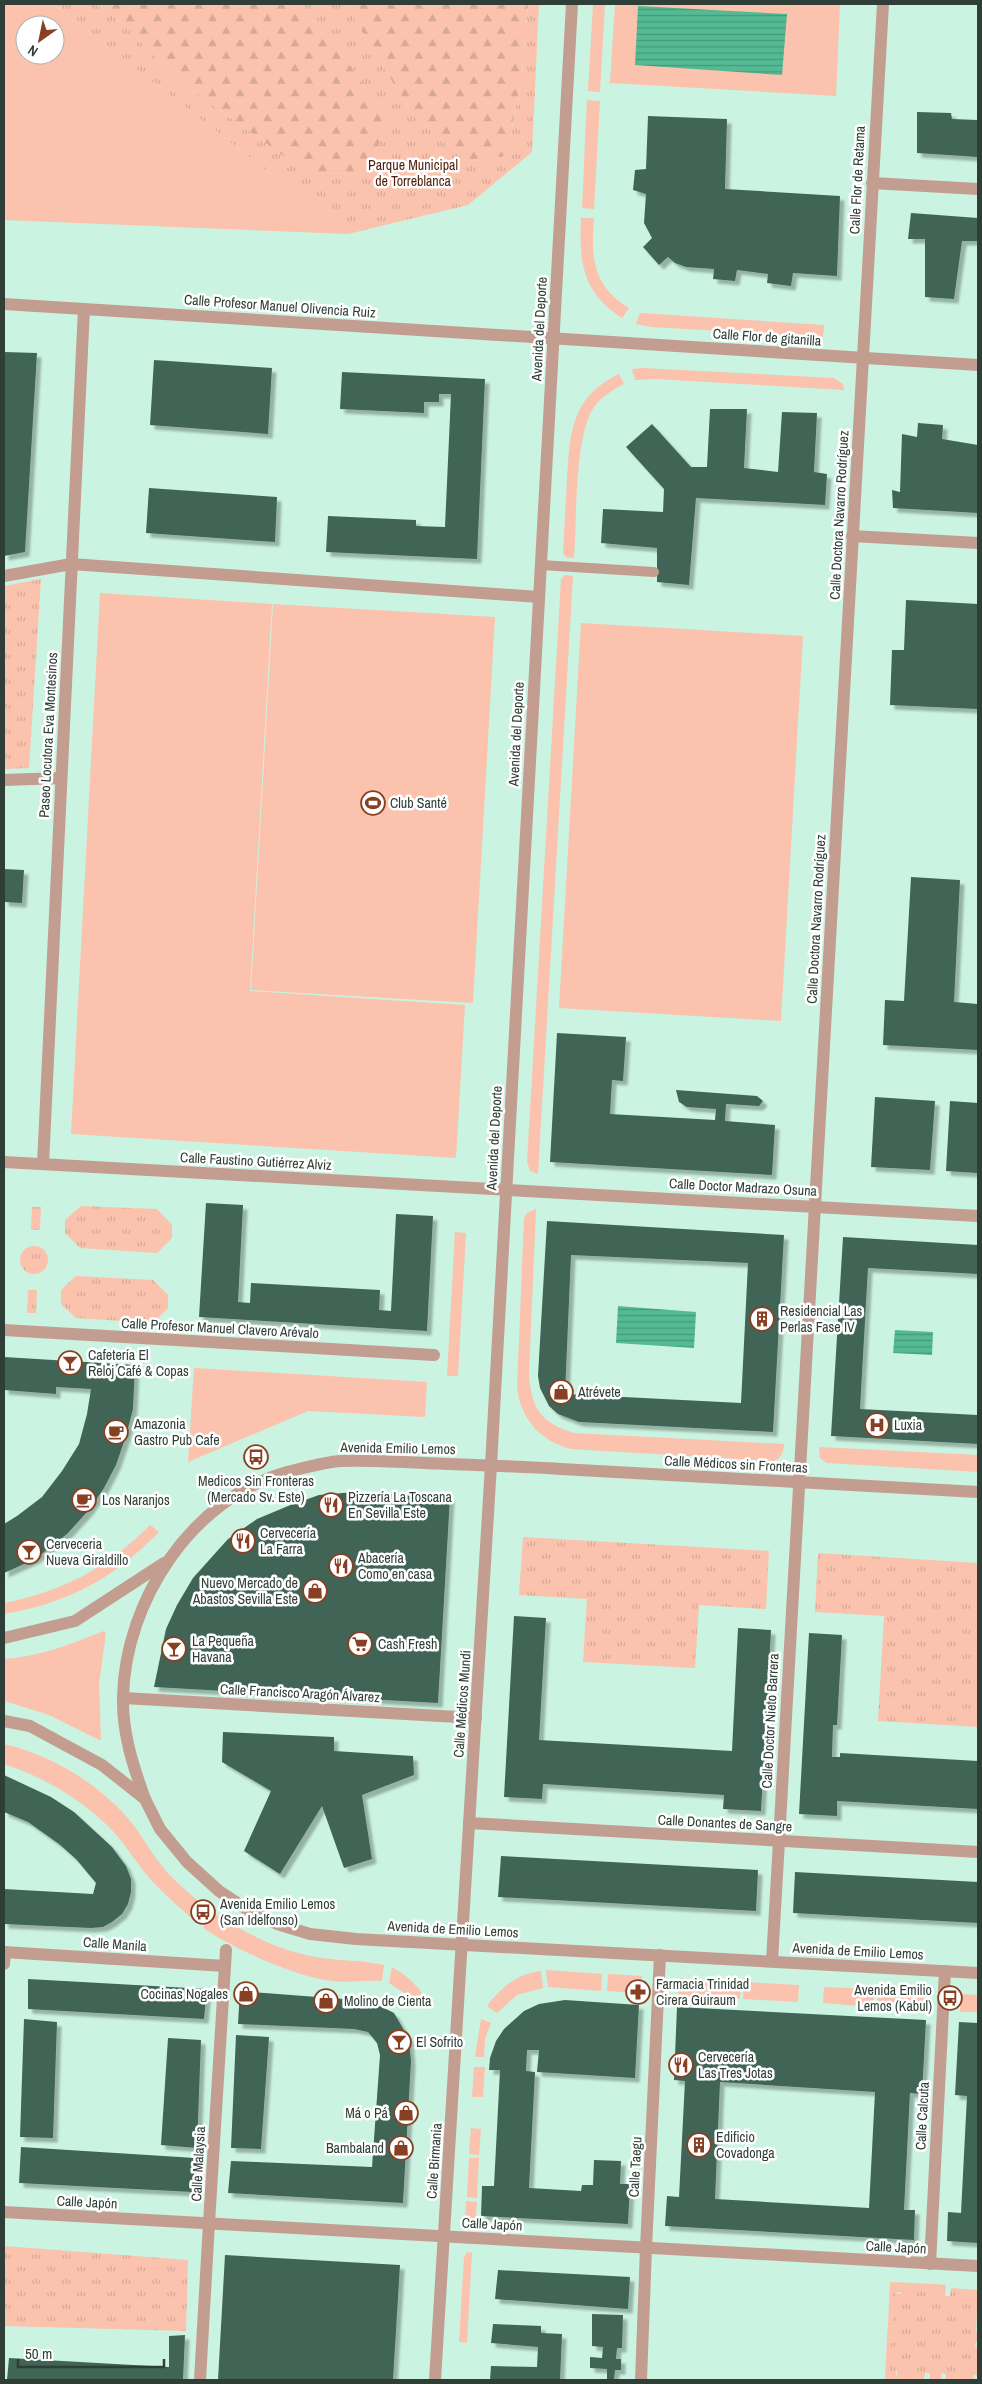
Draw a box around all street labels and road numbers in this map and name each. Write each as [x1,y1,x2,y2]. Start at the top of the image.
street label: Calle Flor de Retama [845,125,869,235]
street label: Avenida del Deporte [527,276,551,383]
street label: Calle Profesor Manuel Olivencia Ruiz [184,290,377,322]
street label: Calle Flor de gitanilla [712,324,822,350]
street label: Calle Doctora Navarro Rodríguez [826,430,852,600]
street label: Paseo Locutora Eva Montesinos [35,651,61,818]
street label: Avenida del Deporte [504,681,528,788]
street label: Calle Doctora Navarro Rodríguez [803,834,829,1004]
street label: Avenida del Deporte [482,1085,506,1192]
street label: Calle Faustino Gutiérrez Alviz [180,1148,333,1174]
street label: Calle Doctor Madrazo Osuna [669,1174,818,1200]
street label: Calle Profesor Manuel Clavero Arévalo [121,1314,319,1342]
street label: Avenida Emilio Lemos [339,1438,456,1458]
street label: Calle Médicos sin Fronteras [664,1451,808,1477]
street label: Calle Médicos Mundi [449,1650,475,1758]
street label: Calle Doctor Nieto Barrera [757,1652,783,1789]
street label: Calle Francisco Aragón Álvarez [220,1680,381,1706]
street label: Calle Donantes de Sangre [657,1810,793,1836]
street label: Avenida de Emilio Lemos [386,1917,519,1941]
street label: Calle Manila [83,1933,148,1955]
street label: Avenida de Emilio Lemos [791,1939,924,1963]
street label: Calle Calcuta [911,2081,933,2151]
street label: Calle Birmania [422,2122,446,2199]
street label: Calle Malaysia [187,2125,209,2202]
street label: Calle Taegu [624,2136,646,2198]
street label: Calle Japón [56,2191,118,2213]
street label: Calle Japón [461,2213,523,2235]
street label: Calle Japón [865,2236,927,2258]

